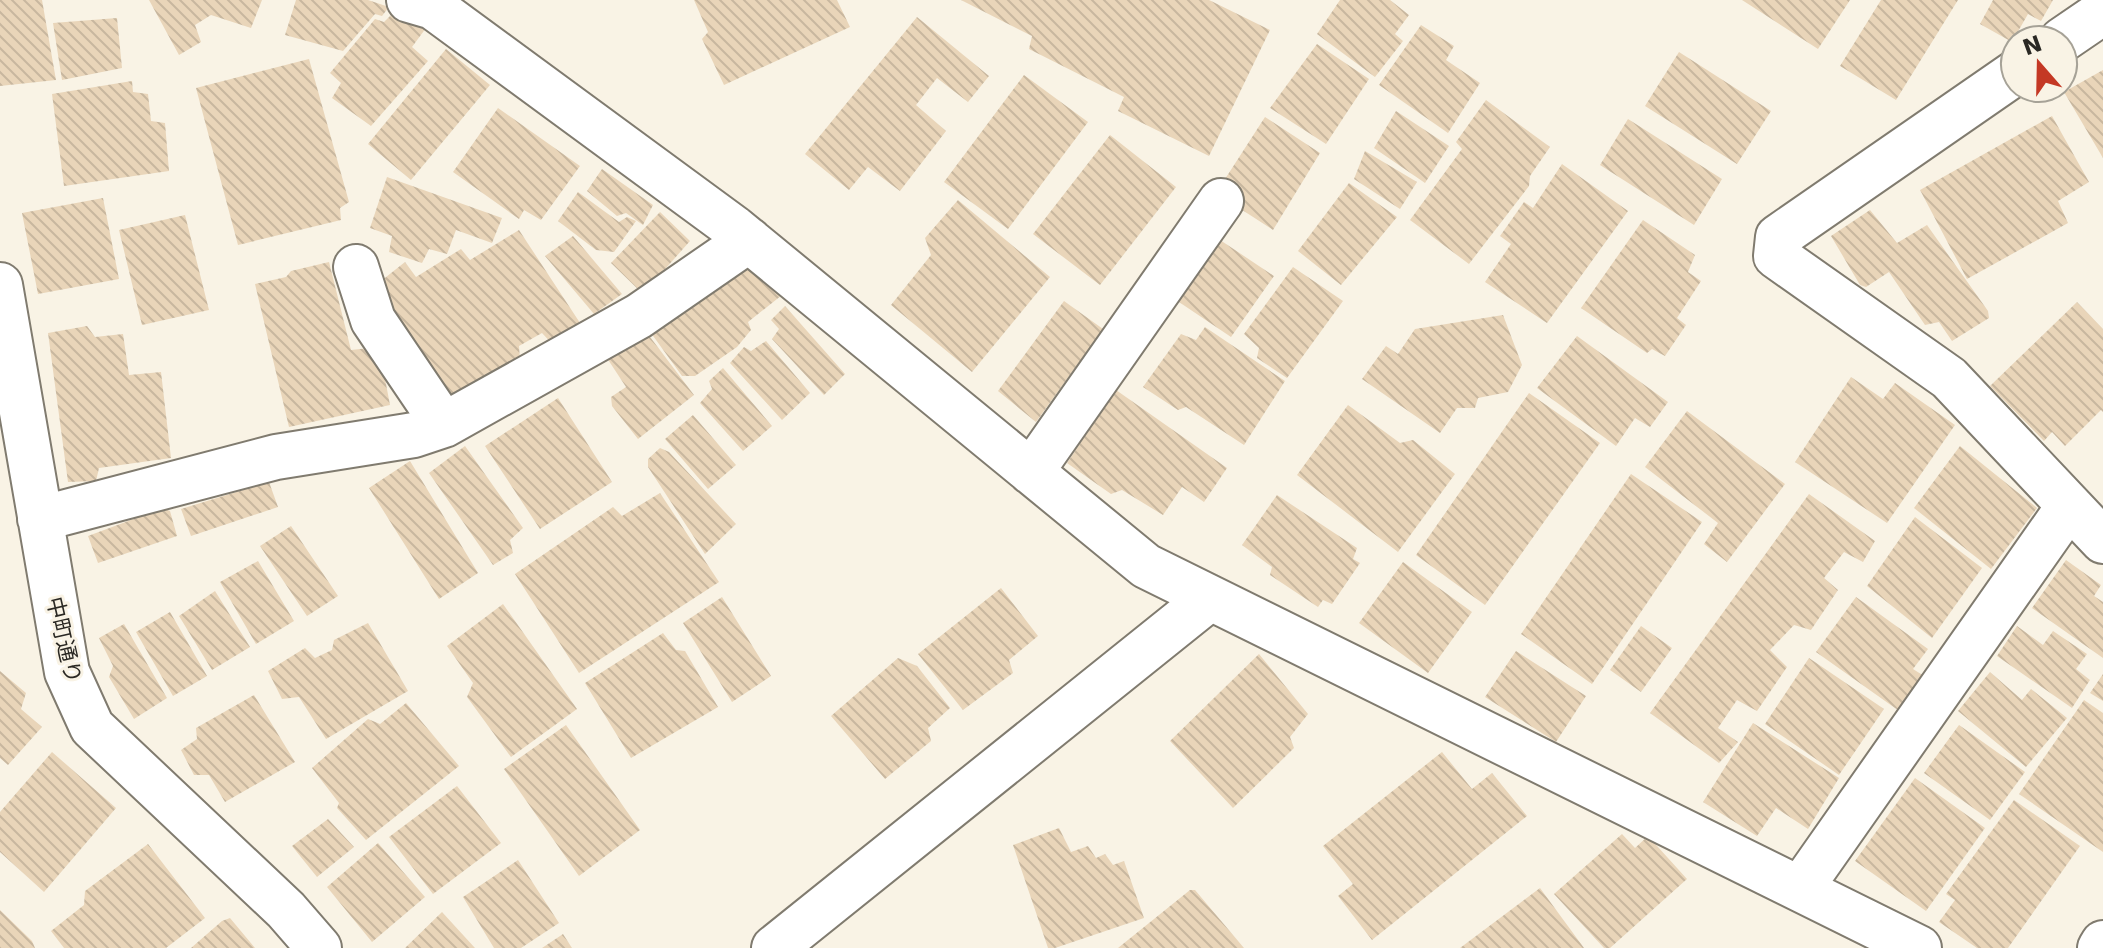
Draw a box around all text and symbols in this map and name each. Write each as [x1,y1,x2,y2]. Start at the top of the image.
north arrow [1999,24,2079,104]
text: N [2019,31,2045,61]
street label: 中町通り [42,594,86,686]

